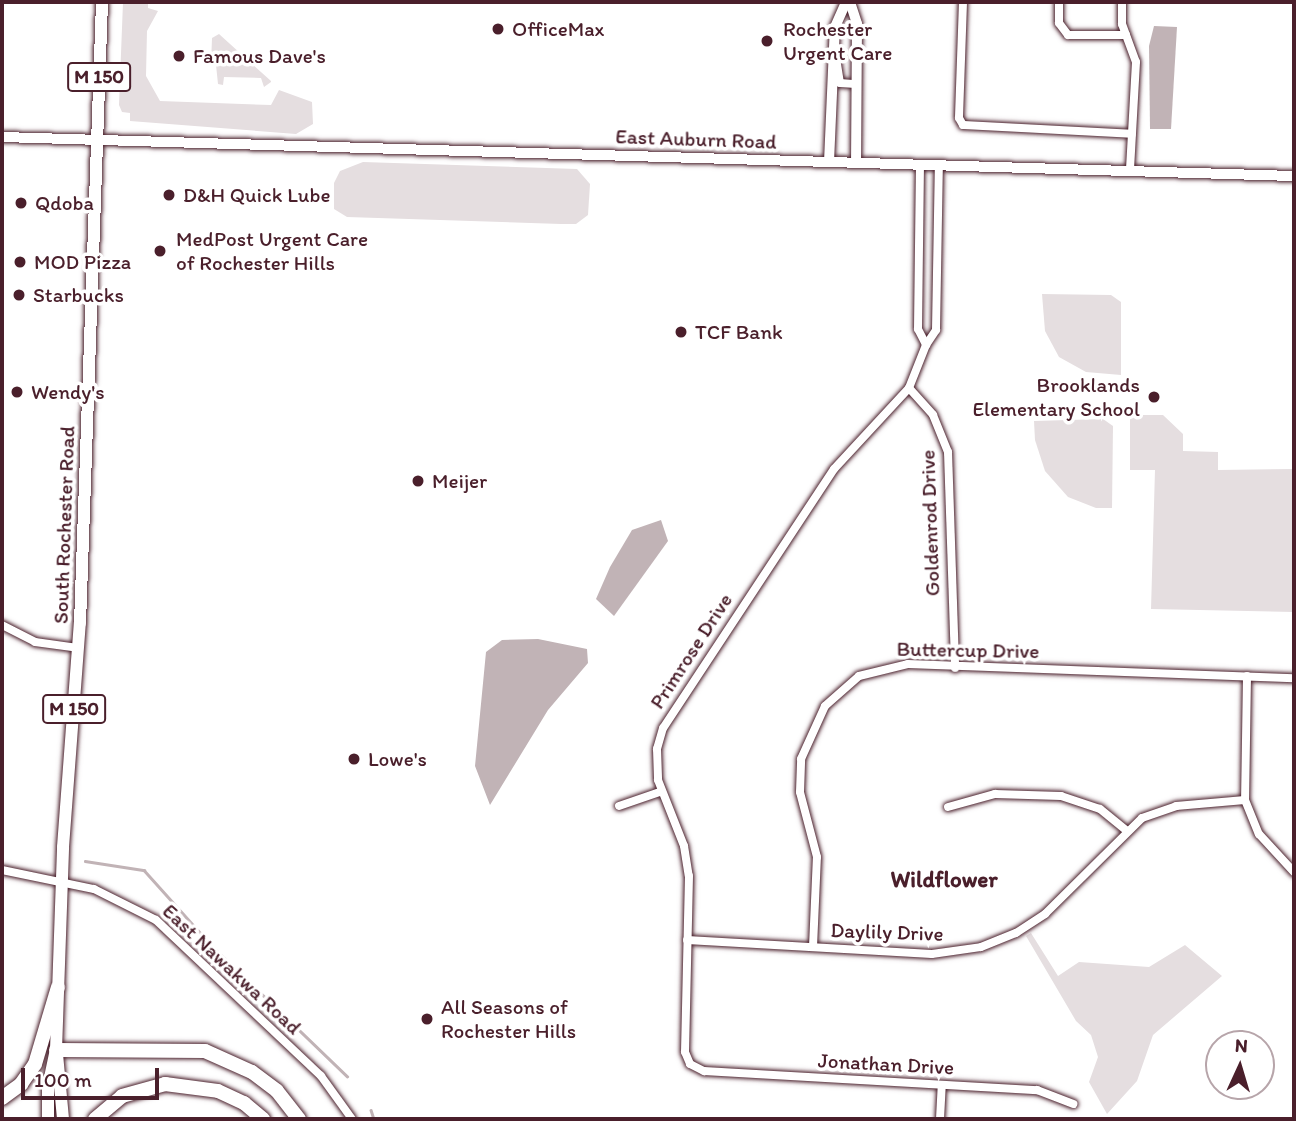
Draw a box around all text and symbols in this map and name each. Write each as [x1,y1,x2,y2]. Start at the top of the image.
place label: OfficeMax [512,16,605,42]
place label: Rochester Urgent Care [783,16,893,66]
marker: OfficeMax [490,21,506,37]
marker: Rochester Urgent Care [757,31,777,51]
place label: Famous Dave's [193,43,326,69]
marker: Famous Dave's [171,48,187,64]
road number: M 150 [66,61,132,92]
street label: East Auburn Road [615,124,777,154]
place label: D&H Quick Lube [183,182,330,208]
marker: D&H Quick Lube [161,187,177,203]
place label: Qdoba [35,190,94,216]
marker: Qdoba [13,195,29,211]
place label: MedPost Urgent Care of Rochester Hills [176,226,369,276]
marker: MedPost Urgent Care of Rochester Hills [150,241,170,261]
place label: MOD Pizza [34,249,131,275]
marker: MOD Pizza [12,254,28,270]
place label: Starbucks [33,282,124,308]
marker: Starbucks [11,287,27,303]
place label: TCF Bank [695,319,783,345]
marker: TCF Bank [673,324,689,340]
place label: Brooklands Elementary School [973,372,1140,422]
place label: Wendy's [31,379,105,405]
marker: Wendy's [9,384,25,400]
marker: Brooklands Elementary School [1146,389,1162,405]
street label: South Rochester Road [48,426,80,624]
street label: Goldenrod Drive [915,449,945,597]
place label: Meijer [432,468,487,494]
marker: Meijer [410,473,426,489]
street label: Primrose Drive [644,588,738,714]
street label: Buttercup Drive [896,636,1040,664]
road number: M 150 [41,694,107,724]
place label: Lowe's [368,746,427,772]
marker: Lowe's [346,751,362,767]
district label: Wildflower [890,865,998,893]
street label: East Nawakwa Road [158,898,306,1040]
street label: Daylily Drive [830,917,944,947]
place label: All Seasons of Rochester Hills [441,994,576,1044]
marker: All Seasons of Rochester Hills [419,1011,435,1027]
north arrow [1205,1030,1275,1100]
text: N [1234,1034,1249,1057]
street label: Jonathan Drive [817,1048,955,1080]
scale bar [24,1054,163,1098]
text: 100 m [34,1067,92,1092]

